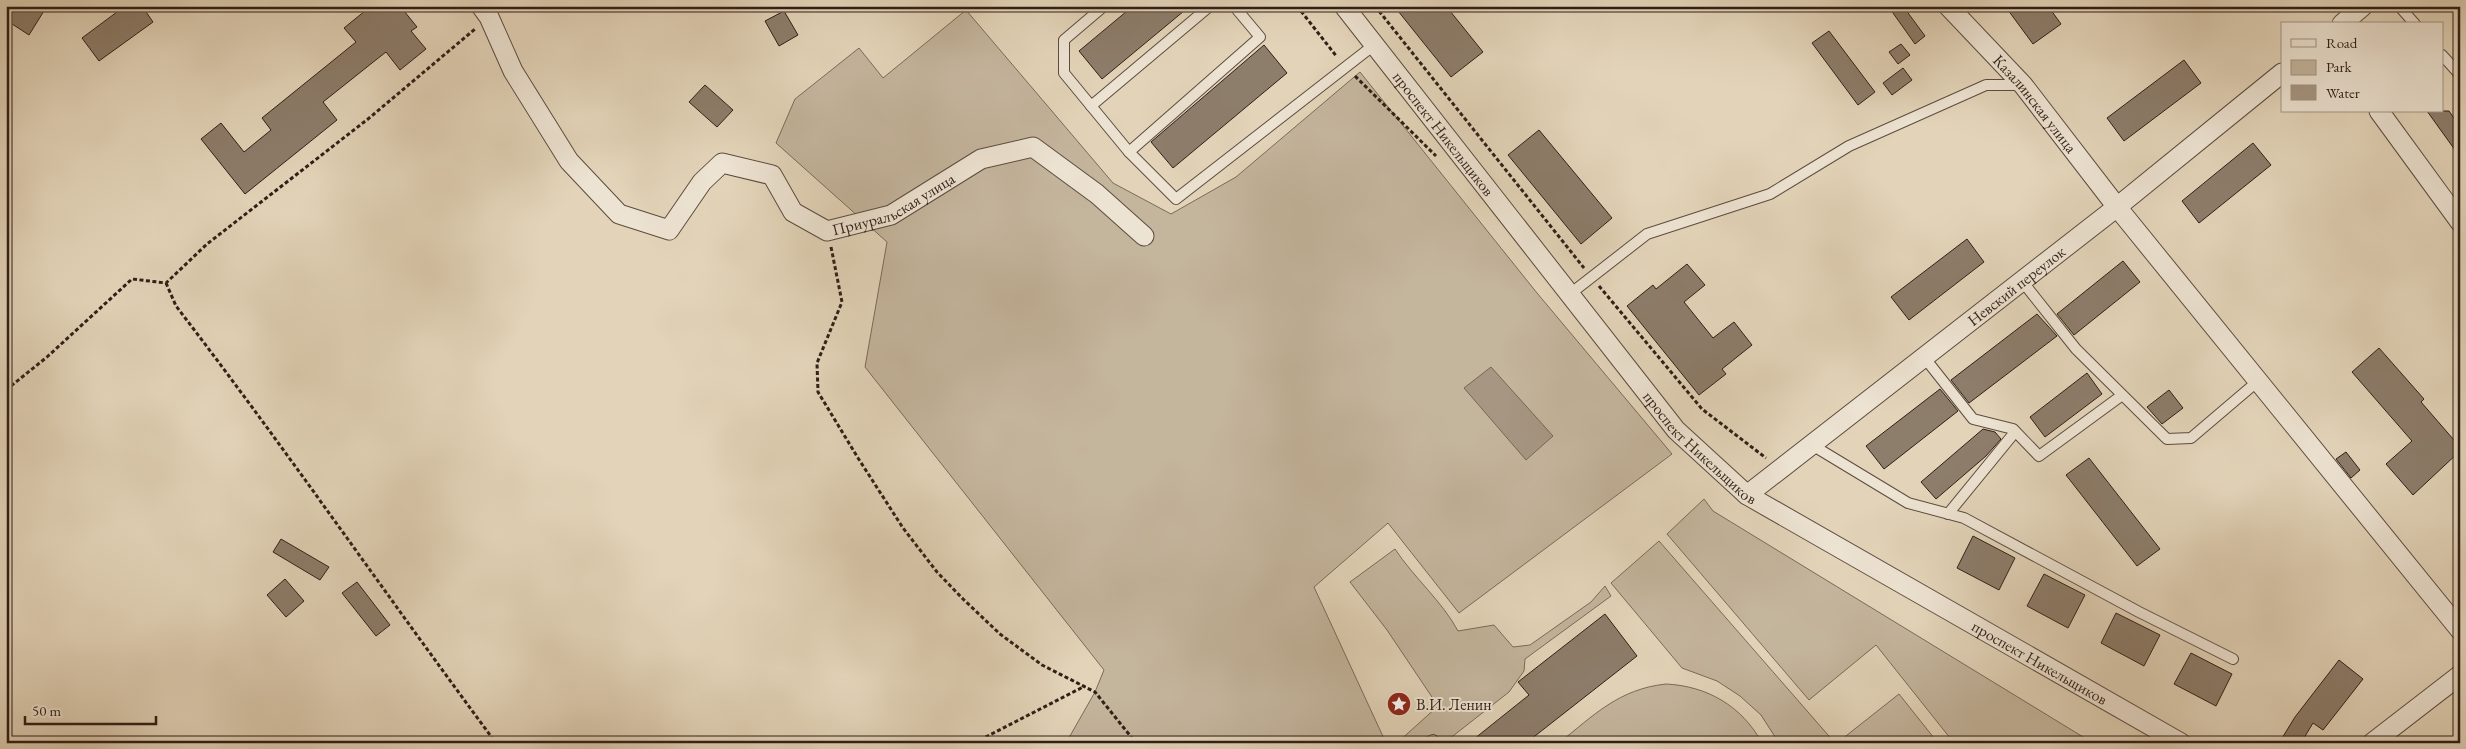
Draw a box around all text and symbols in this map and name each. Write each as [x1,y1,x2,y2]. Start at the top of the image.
legend [2281,22,2444,112]
text: Road [2326,33,2358,52]
street label: Казалинская улица [1989,50,2082,158]
text: Park [2326,57,2353,76]
street label: проспект Никельщиков [1388,67,1499,200]
text: Water [2326,83,2360,102]
street label: Приуральская улица [830,167,959,240]
street label: Невский переулок [1963,241,2070,330]
street label: проспект Никельщиков [1639,387,1761,509]
street label: проспект Никельщиков [1968,615,2112,709]
place icon: В.И. Ленин [1386,691,1412,717]
scale bar [25,694,156,726]
place label: В.И. Ленин [1416,694,1492,715]
text: 50 m [32,701,61,720]

